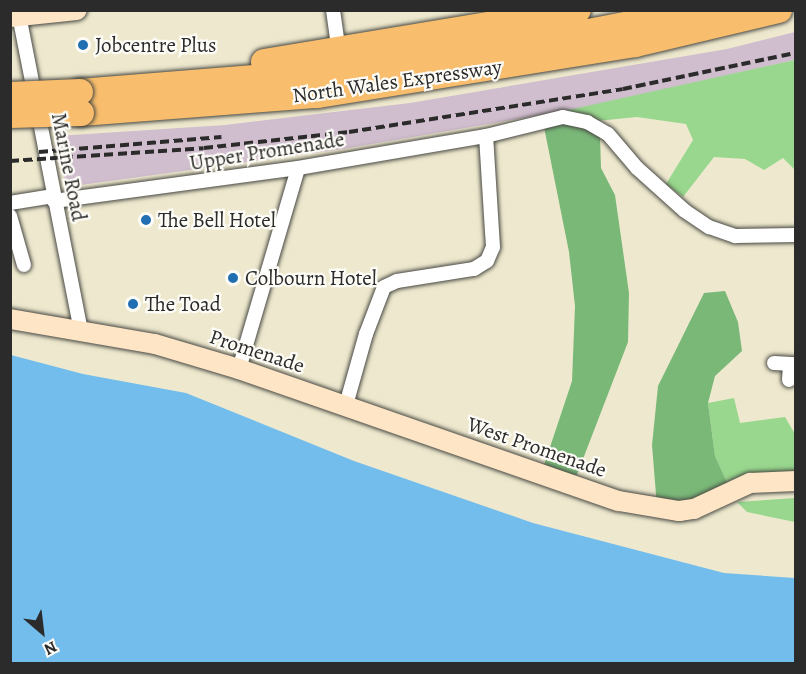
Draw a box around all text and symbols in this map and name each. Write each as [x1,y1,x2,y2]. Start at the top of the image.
place label: Jobcentre Plus [95,32,216,58]
marker: Jobcentre Plus [76,38,90,52]
street label: North Wales Expressway [291,54,503,108]
street label: Marine Road [46,111,92,223]
street label: Upper Promenade [188,126,346,176]
place label: The Bell Hotel [158,207,276,233]
marker: The Bell Hotel [139,213,153,227]
place label: Colbourn Hotel [245,265,377,291]
marker: Colbourn Hotel [226,271,240,285]
place label: The Toad [145,291,221,317]
marker: The Toad [126,297,140,311]
street label: Promenade [206,324,308,378]
street label: West Promenade [464,411,610,483]
north arrow [12,602,72,662]
text: N [40,635,61,660]

